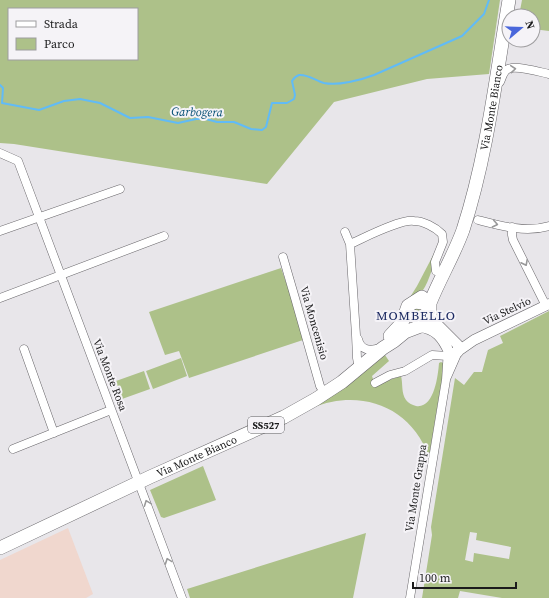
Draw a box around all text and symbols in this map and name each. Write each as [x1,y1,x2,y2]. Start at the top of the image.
legend [8,8,138,60]
north arrow [501,8,541,48]
text: Strada [44,16,79,32]
text: N [522,19,538,31]
text: Parco [44,36,75,52]
street label: Via Monte Bianco [476,64,506,152]
one-way arrow [510,65,517,74]
water label: Garbogera [171,104,224,120]
one-way arrow [492,219,498,228]
one-way arrow [520,259,528,266]
street label: Via Moncenisio [296,284,332,362]
street label: Via Stelvio [481,293,533,329]
district label: MOMBELLO [376,307,456,324]
street label: Via Monte Rosa [89,337,131,414]
road number: SS527 [248,417,284,433]
street label: Via Monte Bianco [154,432,239,481]
street label: Via Monte Grappa [402,443,430,533]
one-way arrow [143,500,151,507]
one-way arrow [165,558,173,565]
scale bar [413,564,516,590]
text: 100 m [419,570,451,586]

